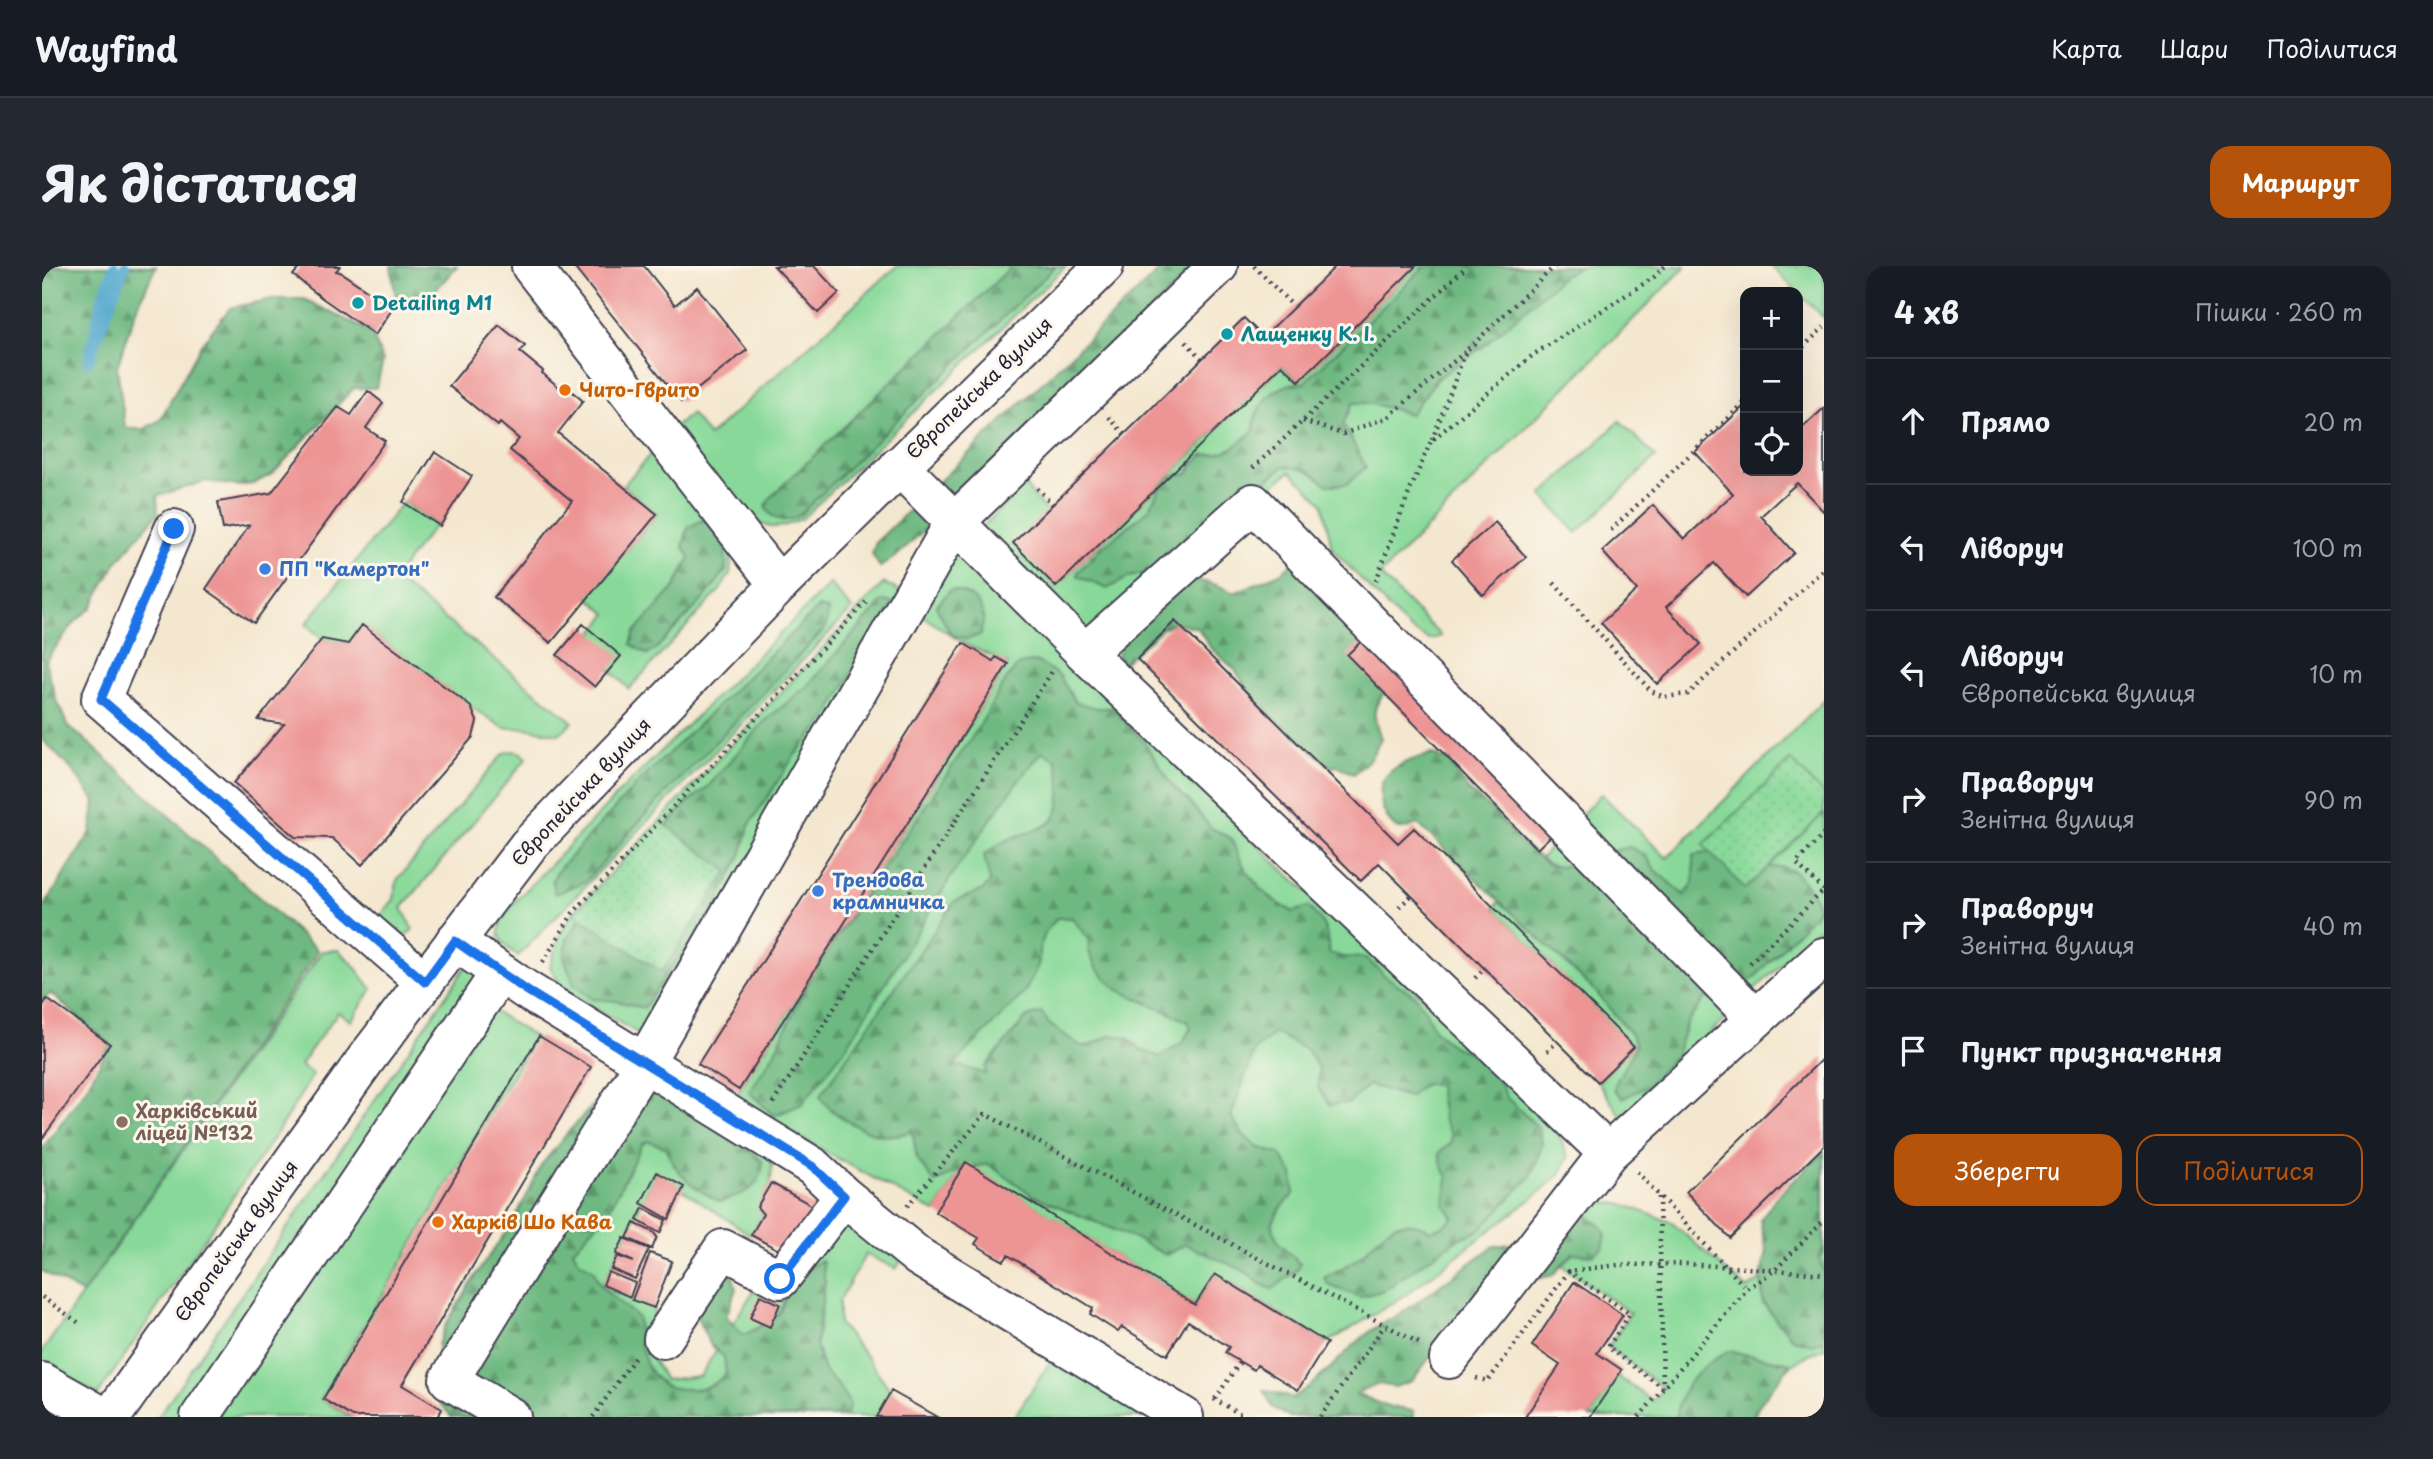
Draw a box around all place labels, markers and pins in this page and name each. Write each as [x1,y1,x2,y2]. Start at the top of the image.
place label: Detailing M1 [372,288,492,316]
marker: Detailing M1 [350,295,366,311]
place label: Лащенку К. І. [1241,319,1375,347]
marker: Лащенку К. І. [1219,326,1235,342]
place label: Чито-Гврито [579,375,699,403]
marker: Чито-Гврито [557,382,573,398]
place label: ПП "Камертон" [279,554,429,582]
marker: ПП "Камертон" [257,561,273,577]
place label: Трендова крамничка [832,865,945,915]
marker: Трендова крамничка [810,883,826,899]
place label: Харківський ліцей №132 [135,1096,258,1146]
marker: Харківський ліцей №132 [114,1114,130,1130]
place label: Харків Шо Кава [452,1207,612,1235]
marker: Харків Шо Кава [430,1214,446,1230]

